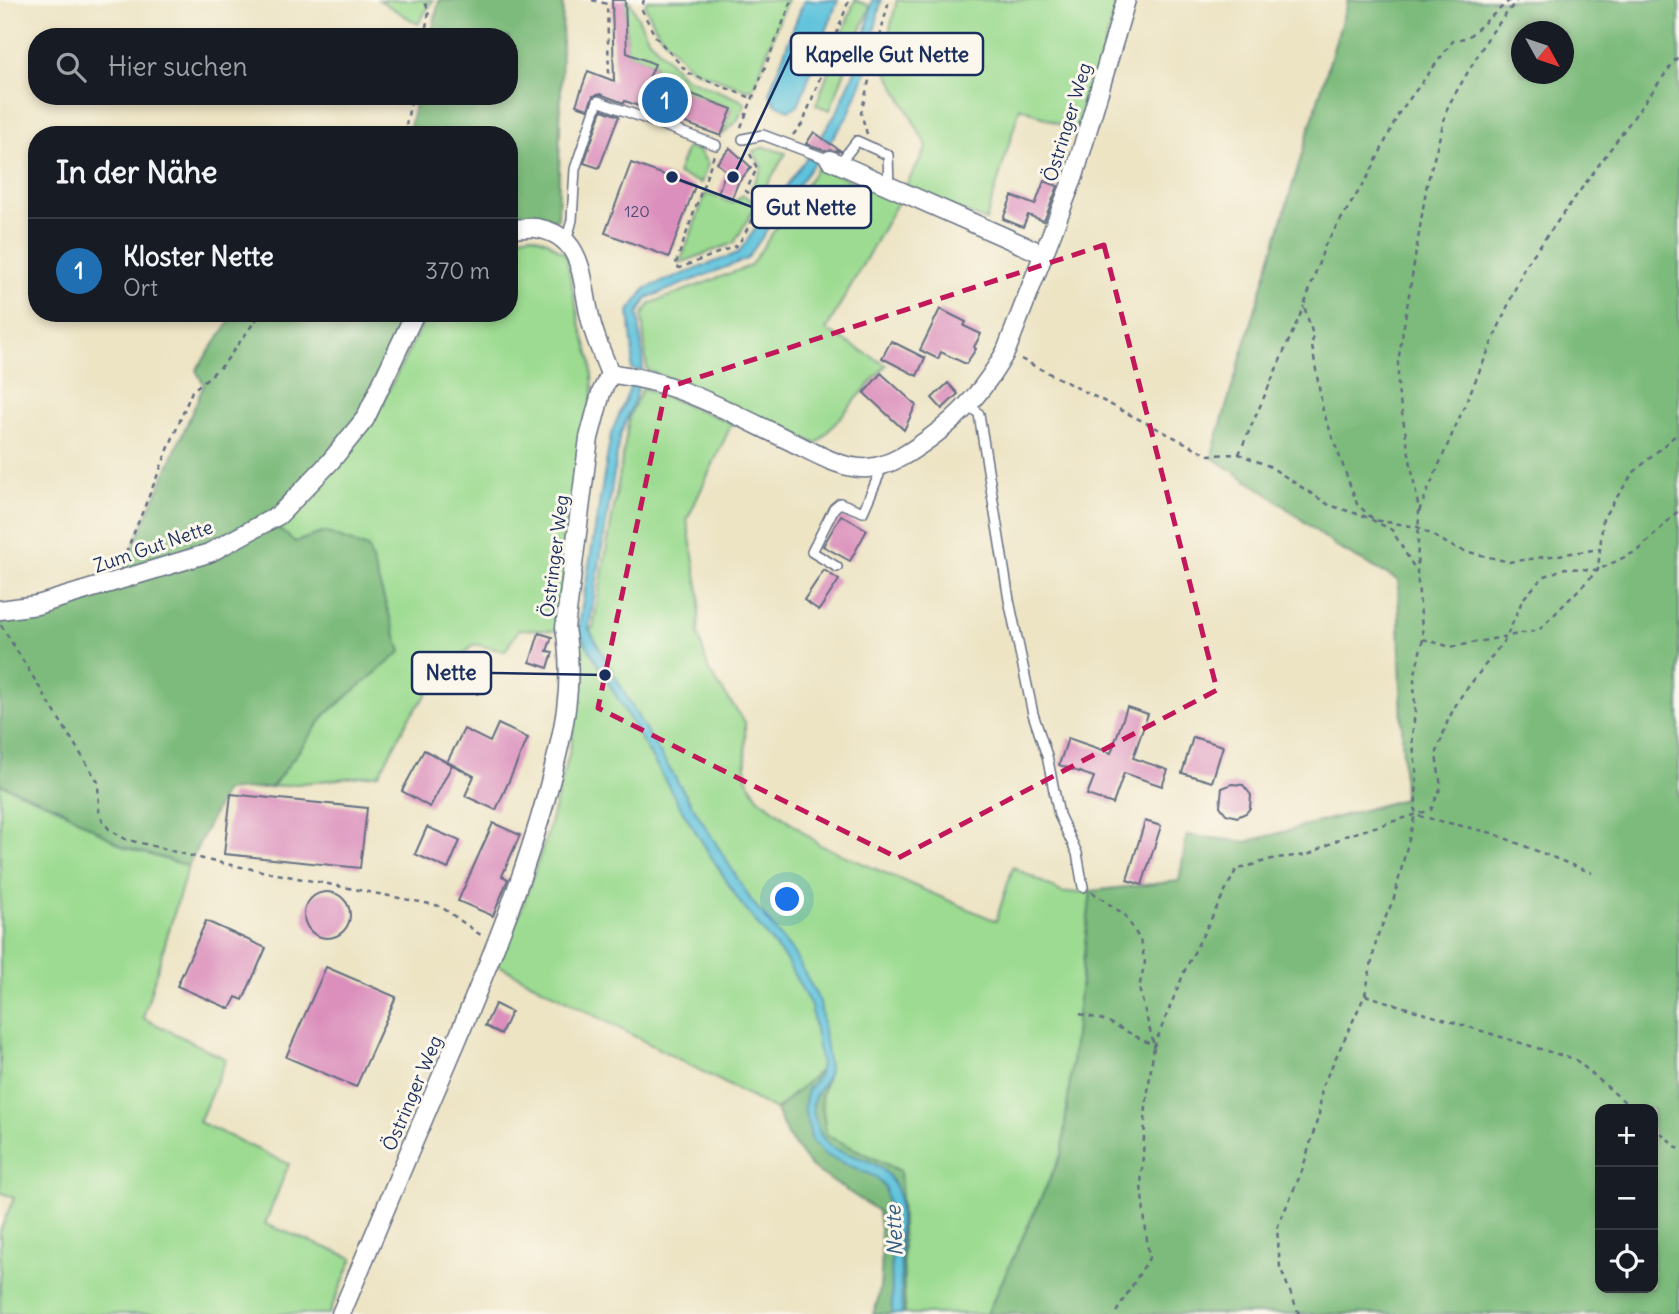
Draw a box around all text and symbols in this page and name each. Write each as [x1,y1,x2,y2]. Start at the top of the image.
north arrow [1511,21,1574,84]
search box [28,28,518,105]
callout: Kapelle Gut Nette [791,33,983,75]
text: Kapelle Gut Nette [805,41,969,68]
icon: search [52,48,90,86]
text: Hier suchen [108,50,248,83]
street label: Östringer Weg [1038,60,1096,184]
pin: 1 [642,74,688,126]
text: In der Nähe [56,153,218,191]
callout: Gut Nette [752,186,871,228]
text: Gut Nette [766,194,856,221]
house number: 120 [624,201,650,221]
text: Kloster Nette [123,240,274,273]
text: 1 [74,256,84,285]
text: 370 m [425,256,490,285]
text: Ort [123,273,158,302]
street label: Östringer Weg [535,493,573,619]
street label: Zum Gut Nette [90,514,216,578]
callout: Nette [412,652,491,694]
text: Nette [426,659,476,686]
your location [770,882,804,916]
street label: Östringer Weg [377,1032,447,1154]
map controls [1595,1104,1658,1293]
button: + [1595,1104,1658,1167]
button: − [1595,1167,1658,1230]
water label: Nette [879,1203,909,1257]
button: locate [1595,1230,1658,1293]

